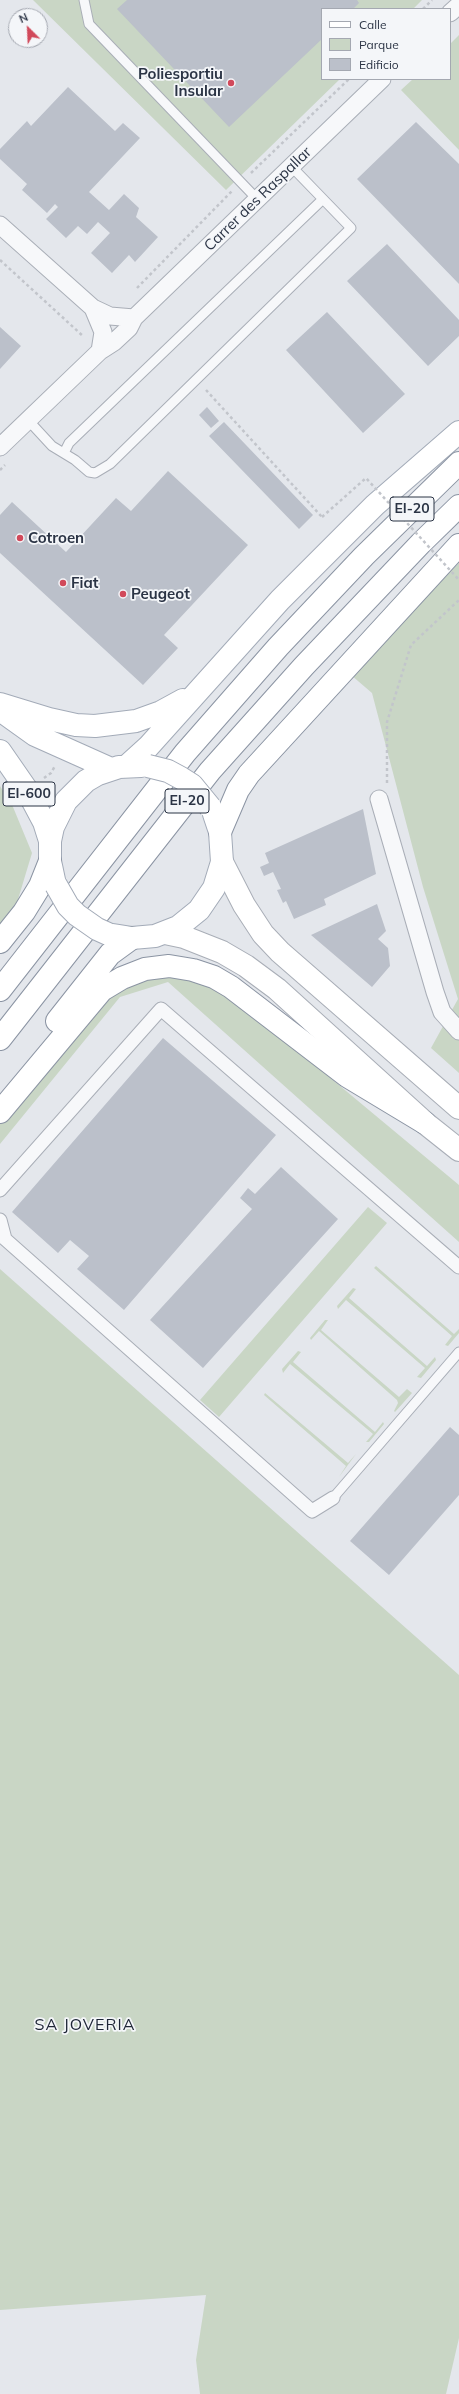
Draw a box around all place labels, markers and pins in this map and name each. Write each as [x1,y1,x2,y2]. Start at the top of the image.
place label: Poliesportiu Insular [138,65,223,100]
marker: Poliesportiu Insular [226,78,236,88]
place label: Cotroen [28,529,84,547]
marker: Cotroen [15,533,25,543]
place label: Fiat [71,574,98,592]
marker: Fiat [58,578,68,588]
place label: Peugeot [131,585,190,603]
marker: Peugeot [118,589,128,599]

